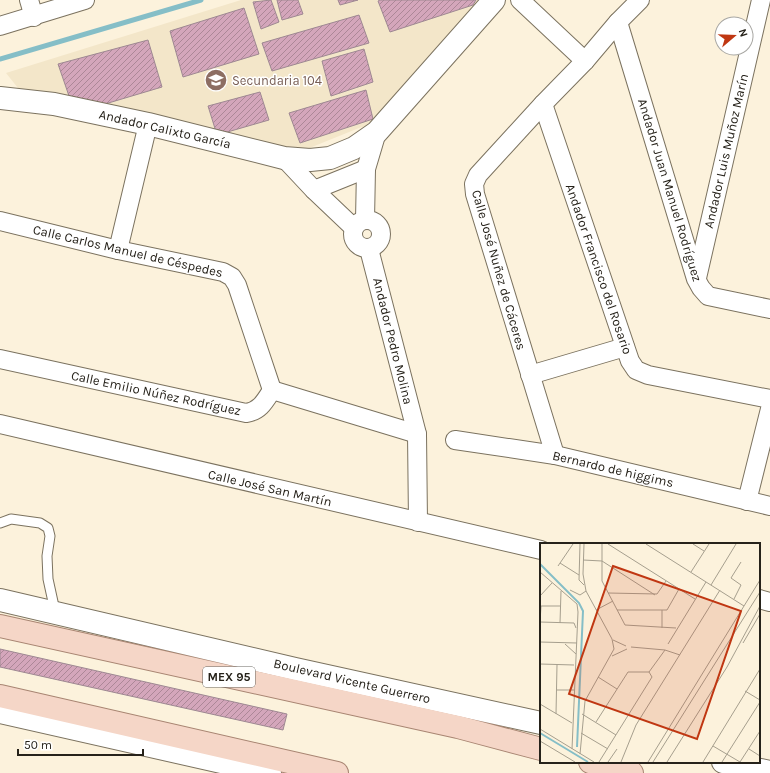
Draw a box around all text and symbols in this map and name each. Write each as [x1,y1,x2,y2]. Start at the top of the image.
north arrow [714,16,754,56]
text: N [736,27,750,39]
school or university icon: Secundaria 104 [203,67,229,93]
street label: Andador Luis Muñoz Marín [701,72,751,230]
place label: Secundaria 104 [232,73,322,88]
street label: Andador Juan Manuel Rodríguez [635,97,705,283]
street label: Andador Calixto García [97,106,233,152]
street label: Andador Francisco del Rosario [563,182,635,356]
street label: Calle José Nuñez de Cáceres [469,188,529,352]
street label: Calle Carlos Manuel de Céspedes [32,222,225,280]
street label: Andador Pedro Molina [370,276,416,406]
street label: Calle Emilio Núñez Rodríguez [70,368,242,418]
street label: Bernardo de higgims [551,448,675,490]
street label: Calle José San Martín [207,466,333,510]
inset map [540,543,760,763]
street label: Boulevard Vicente Guerrero [272,656,432,706]
road number: MEX 95 [203,667,255,687]
scale bar [18,731,143,757]
text: 50 m [24,738,52,752]

